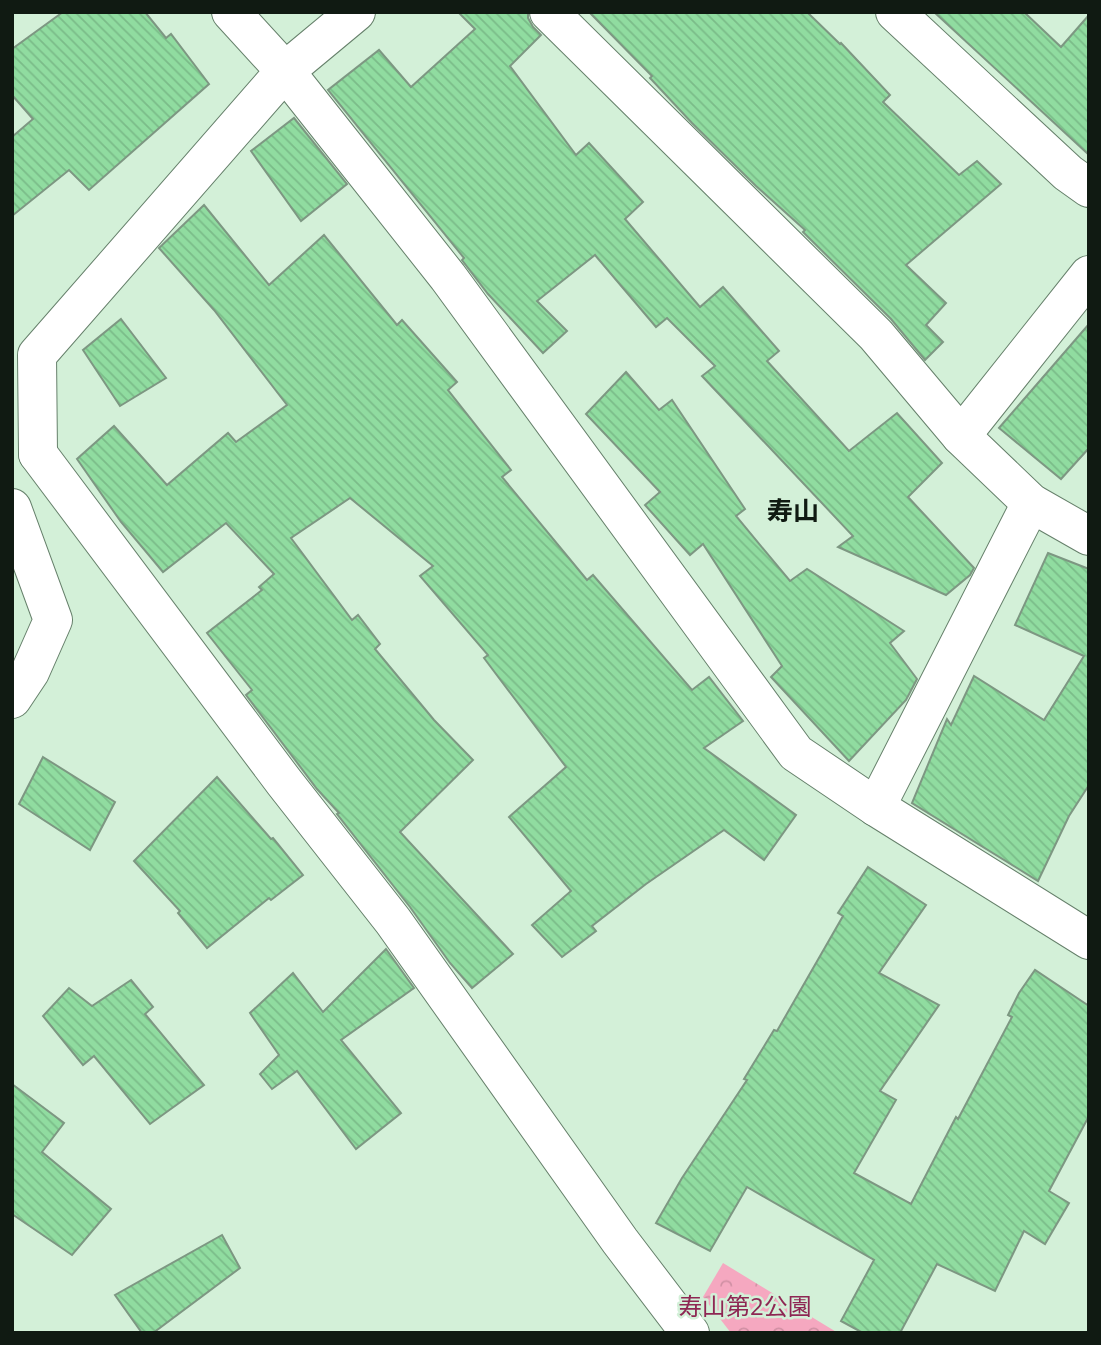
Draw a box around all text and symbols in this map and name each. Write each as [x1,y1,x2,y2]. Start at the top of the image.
district label: 寿山 [767,492,819,528]
park label: 寿山第2公園 [678,1289,812,1322]

